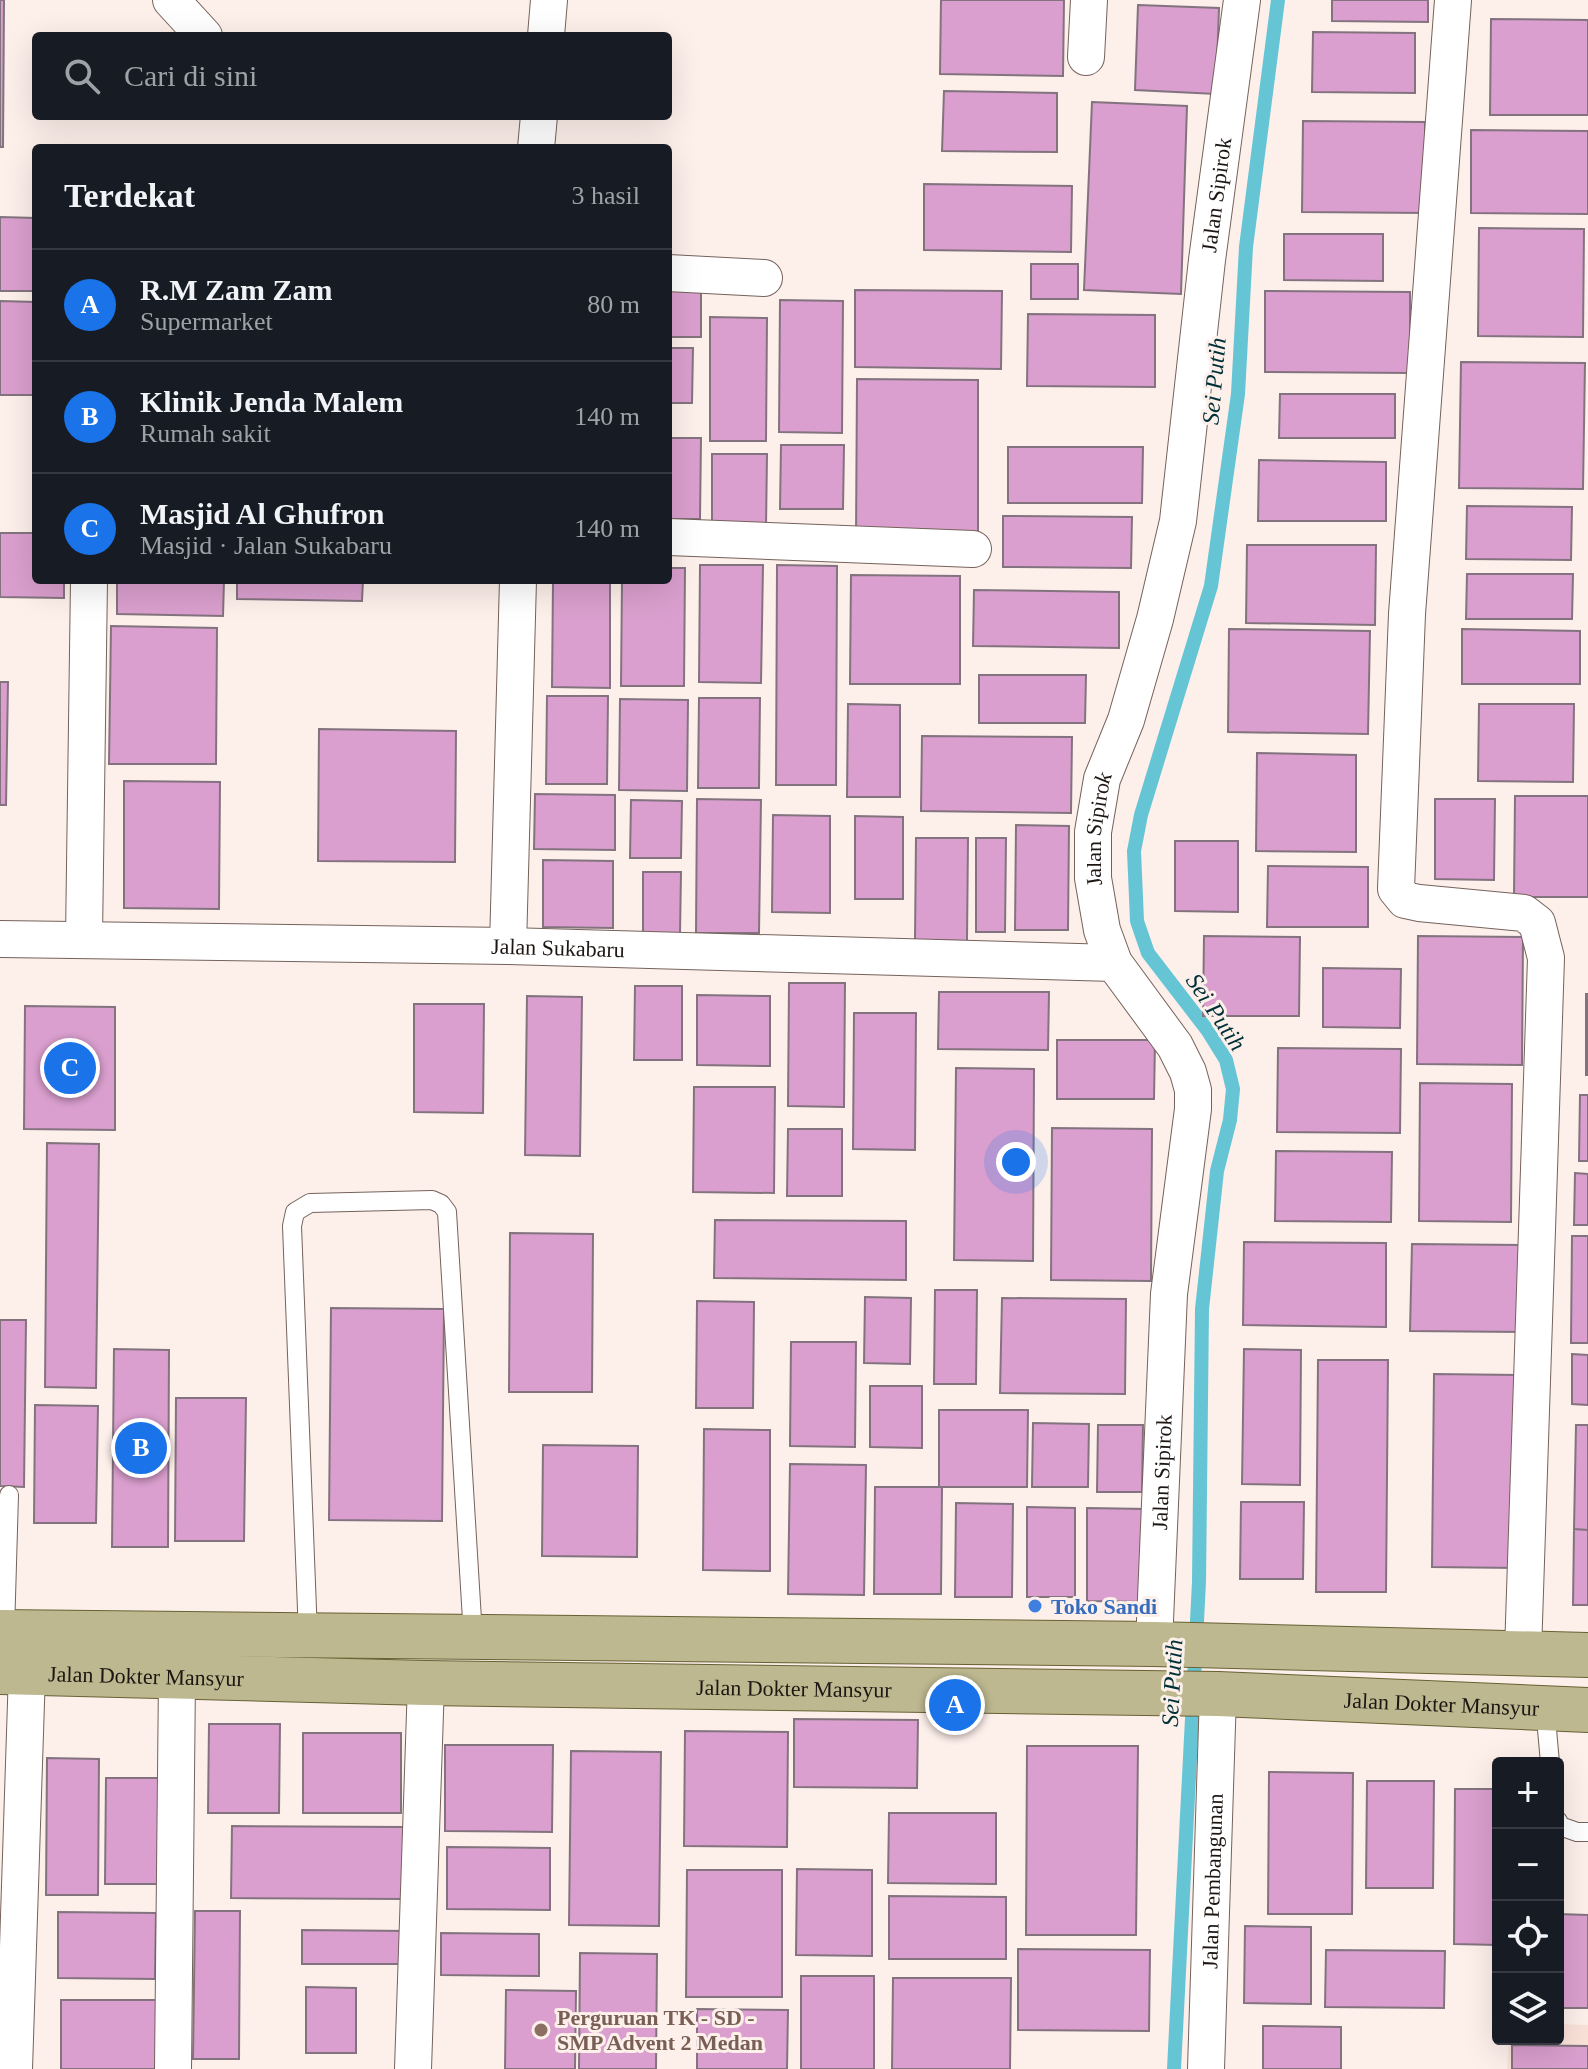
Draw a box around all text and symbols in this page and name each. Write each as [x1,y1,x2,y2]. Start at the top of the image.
search box [32,32,672,120]
icon: search [60,54,104,98]
text: Cari di sini [124,59,257,92]
street label: Jalan Sipirok [1196,136,1236,254]
text: Terdekat [64,177,195,214]
text: 3 hasil [571,181,640,210]
text: R.M Zam Zam [140,273,332,306]
text: A [81,290,99,319]
text: 80 m [587,290,640,319]
text: Supermarket [140,307,273,336]
water label: Sei Putih [1197,336,1231,426]
text: Klinik Jenda Malem [140,385,403,418]
text: B [81,402,99,431]
text: 140 m [574,402,640,431]
text: Rumah sakit [140,419,271,448]
text: Masjid Al Ghufron [140,497,385,530]
text: C [81,514,99,543]
text: 140 m [574,514,640,543]
text: Masjid · Jalan Sukabaru [140,531,392,560]
street label: Jalan Sipirok [1080,767,1116,888]
street label: Jalan Sukabaru [491,933,625,962]
water label: Sei Putih [1181,969,1251,1055]
pin: C [44,1038,96,1098]
your location [996,1142,1036,1182]
street label: Jalan Sipirok [1146,1414,1176,1530]
pin: B [115,1418,167,1478]
place label: Toko Sandi [1051,1594,1157,1619]
marker: Toko Sandi [1026,1597,1044,1615]
water label: Sei Putih [1157,1639,1187,1727]
street label: Jalan Dokter Mansyur [48,1661,245,1691]
street label: Jalan Dokter Mansyur [696,1674,892,1702]
pin: A [929,1675,981,1735]
street label: Jalan Dokter Mansyur [1343,1687,1540,1720]
map controls [1492,1757,1564,2045]
button: + [1492,1757,1564,1829]
street label: Jalan Pembangunan [1197,1793,1227,1969]
button: − [1492,1829,1564,1901]
button: locate [1492,1901,1564,1973]
button: layers [1492,1973,1564,2045]
place label: Perguruan TK - SD - SMP Advent 2 Medan [557,2005,763,2055]
marker: Perguruan TK - SD - SMP Advent 2 Medan [532,2021,550,2039]

